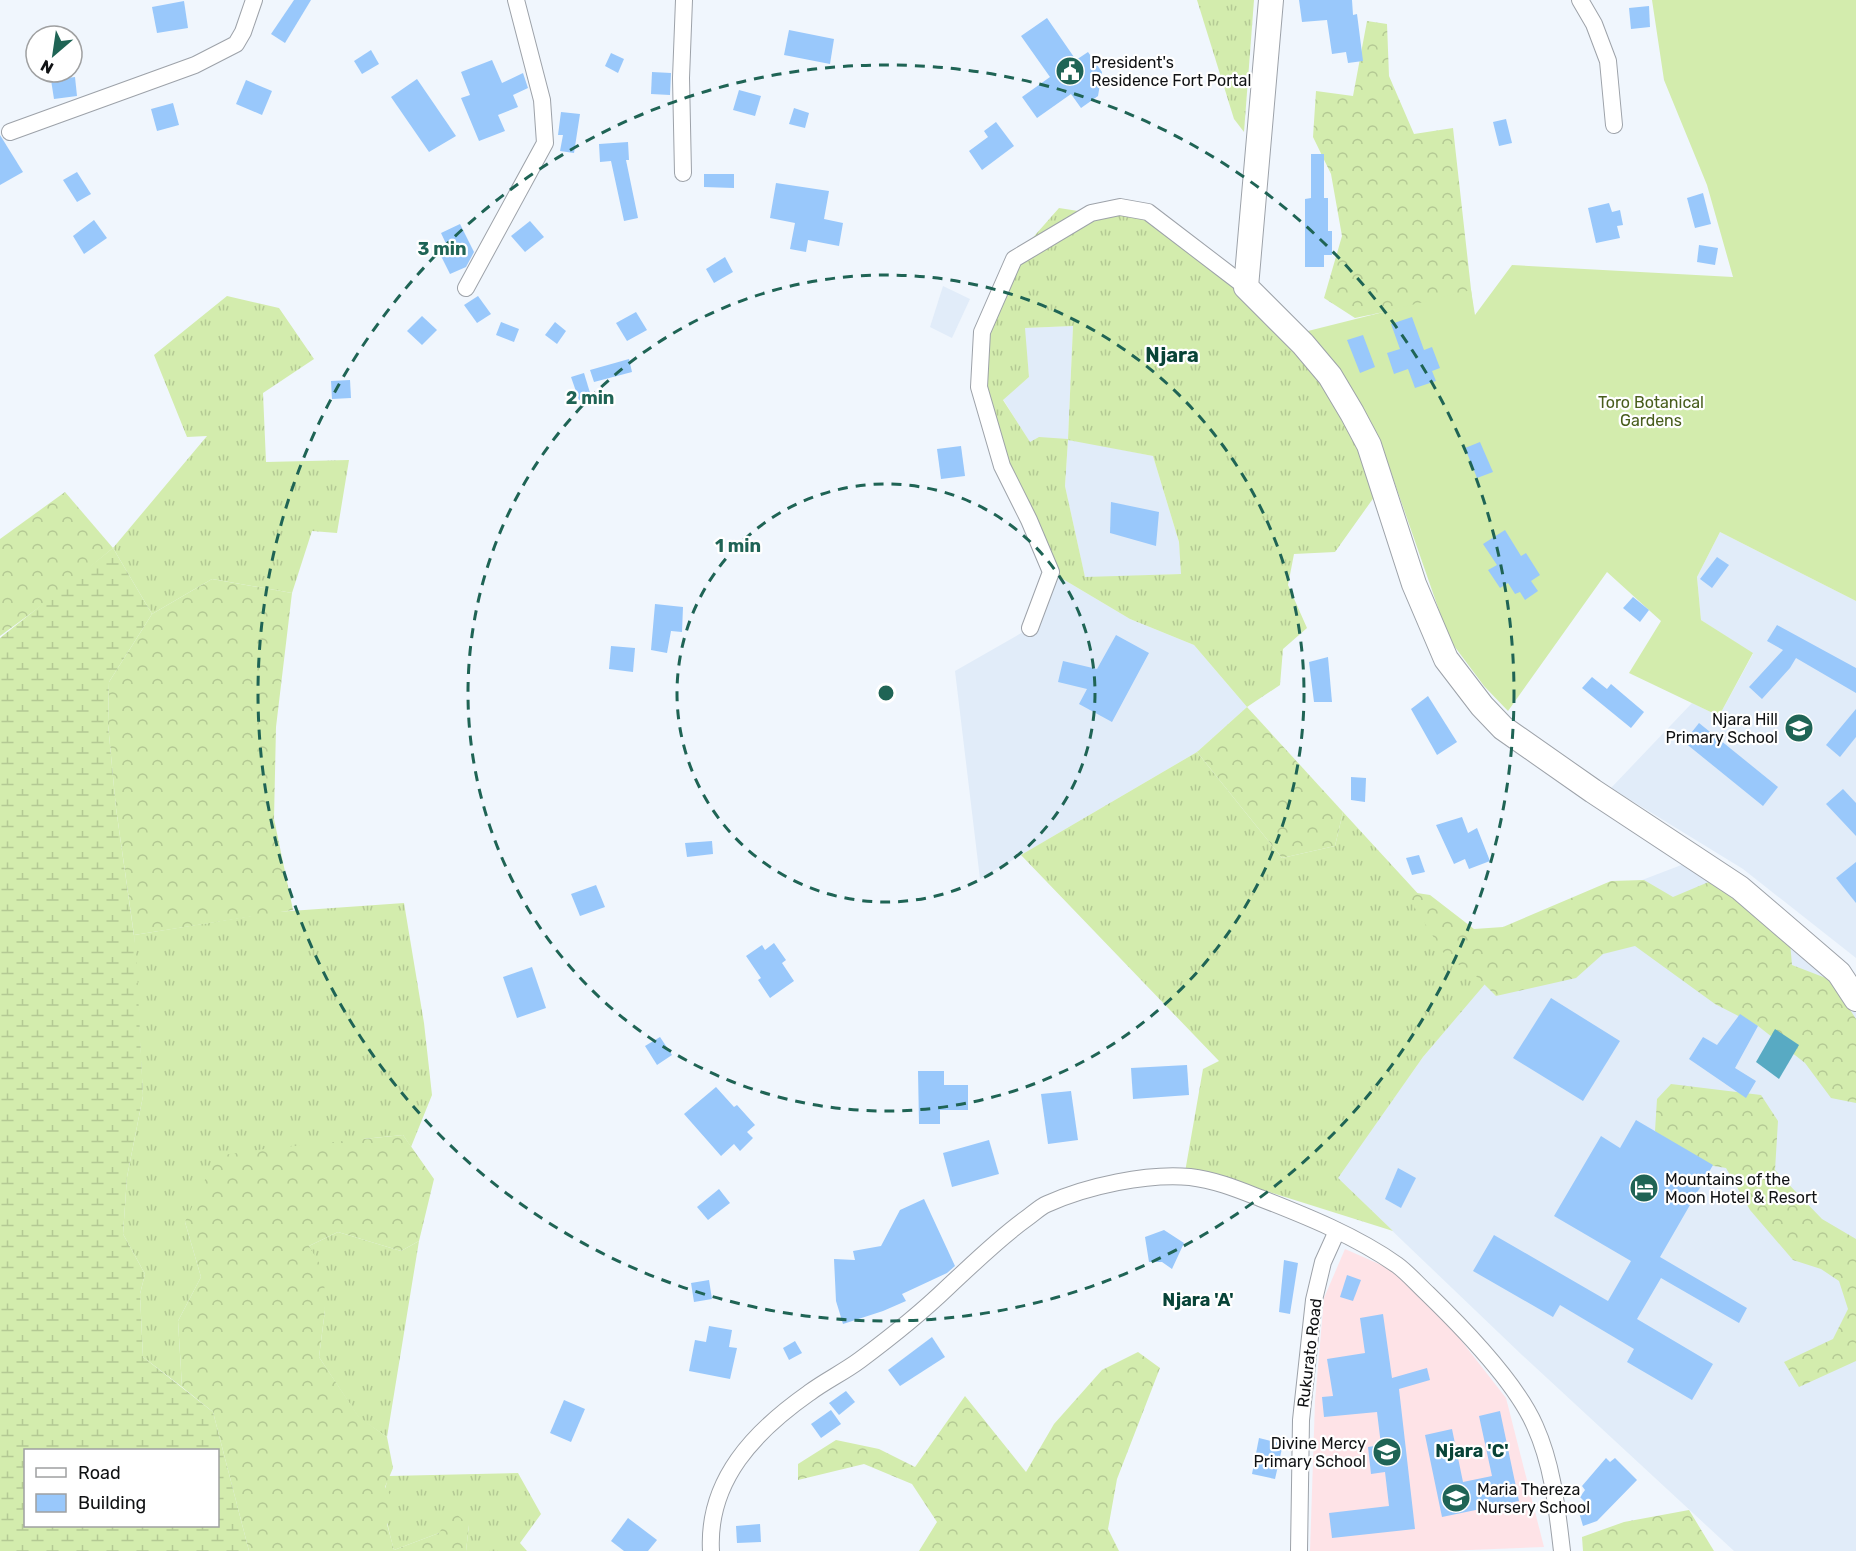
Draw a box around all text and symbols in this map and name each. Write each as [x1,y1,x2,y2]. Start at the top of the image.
north arrow [24,24,84,84]
place label: President's Residence Fort Portal [1091,53,1251,90]
public building icon: President's Residence Fort Portal [1054,55,1086,87]
text: N [37,56,57,78]
text: 3 min [418,238,466,260]
district label: Njara [1145,343,1199,367]
text: 2 min [566,387,614,409]
park label: Toro Botanical Gardens [1598,393,1704,430]
text: 1 min [715,535,761,557]
centre of rings [876,683,896,703]
place label: Njara Hill Primary School [1666,710,1778,747]
school or university icon: Njara Hill Primary School [1783,712,1815,744]
place label: Mountains of the Moon Hotel & Resort [1665,1170,1817,1207]
hotel icon: Mountains of the Moon Hotel & Resort [1628,1172,1660,1204]
district label: Njara 'A' [1162,1289,1234,1311]
street label: Rukurato Road [1293,1297,1326,1409]
place label: Divine Mercy Primary School [1254,1434,1366,1471]
school or university icon: Divine Mercy Primary School [1371,1436,1403,1468]
district label: Njara 'C' [1435,1440,1509,1462]
legend [24,1449,219,1527]
text: Road [78,1462,121,1484]
place label: Maria Thereza Nursery School [1477,1480,1590,1517]
school or university icon: Maria Thereza Nursery School [1440,1482,1472,1514]
text: Building [78,1492,146,1514]

